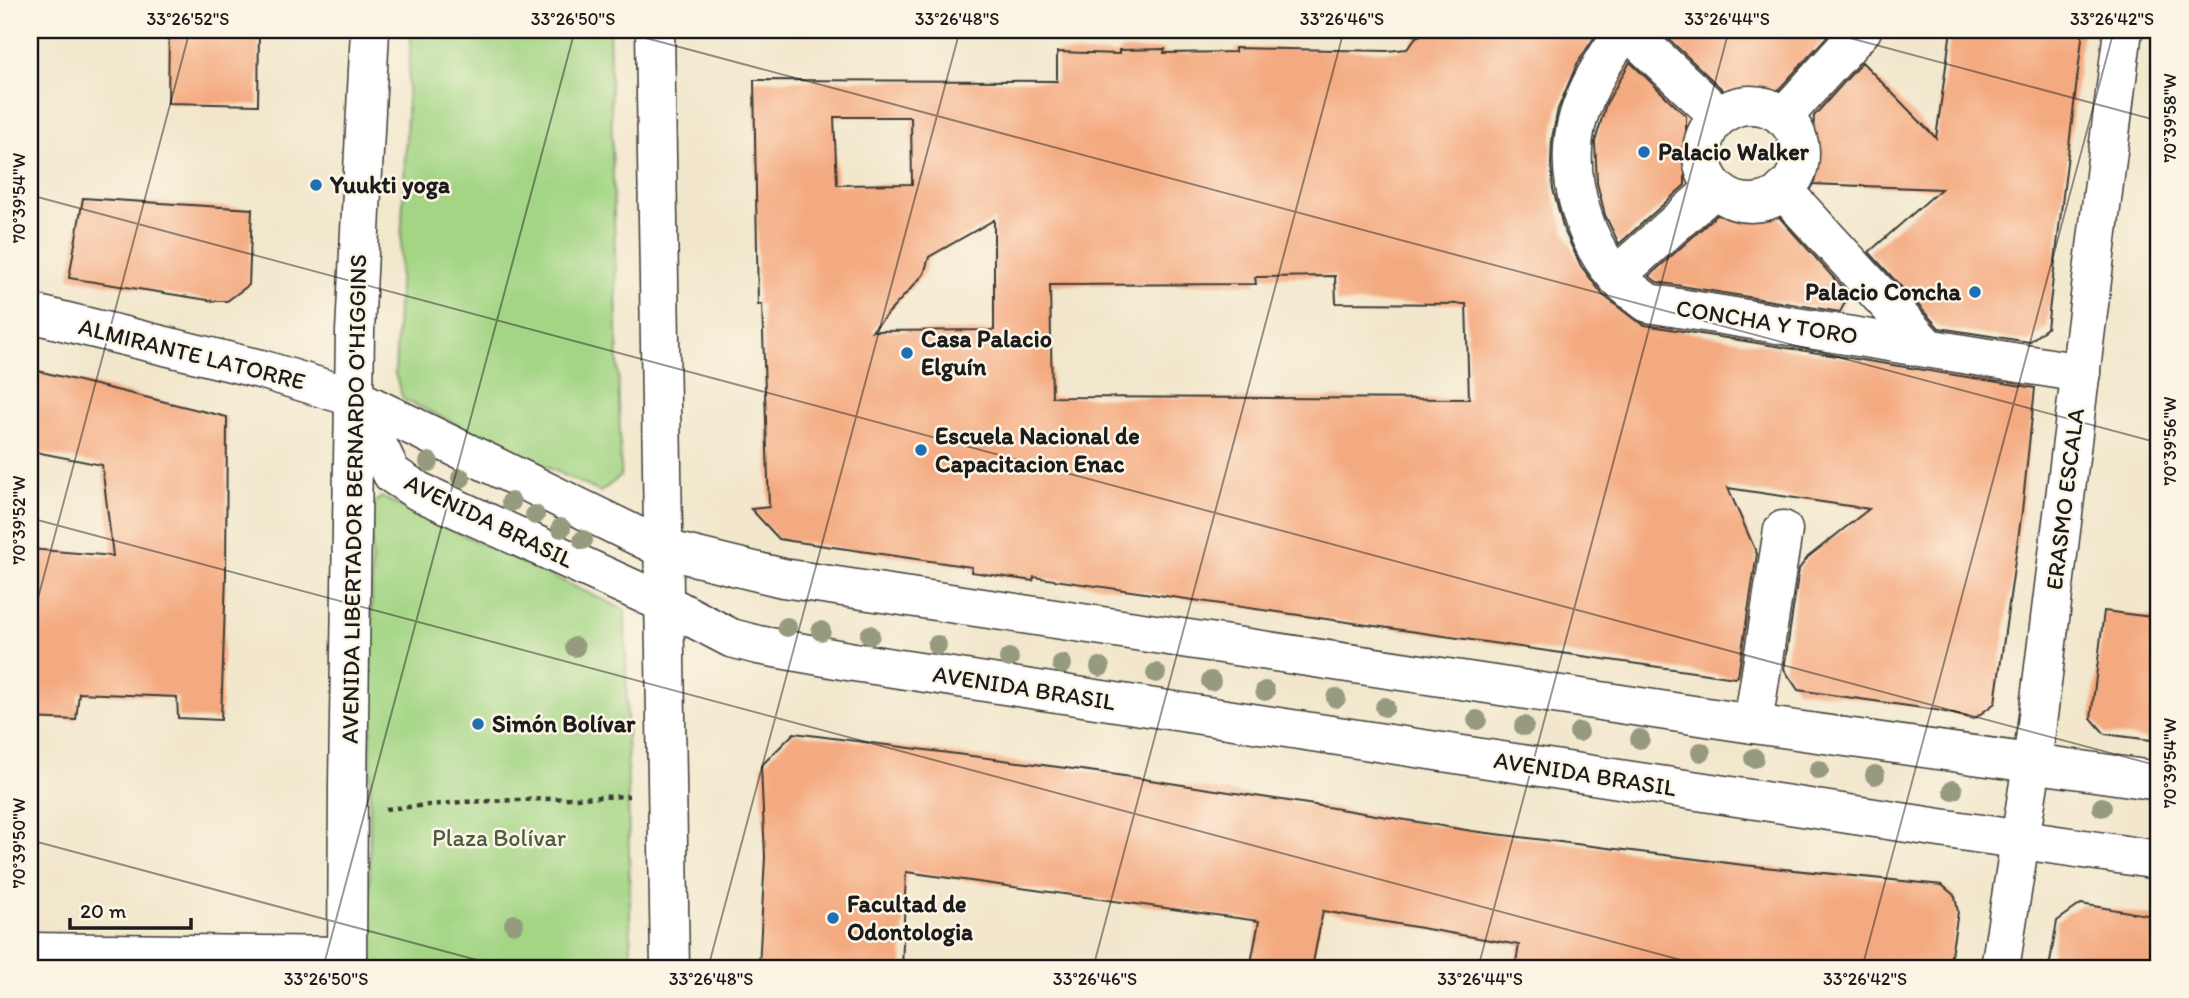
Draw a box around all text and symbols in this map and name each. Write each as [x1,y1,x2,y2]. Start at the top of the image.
text: 33°26'52"S [147,8,229,30]
text: 33°26'50"S [531,8,615,30]
text: 33°26'48"S [915,8,999,30]
text: 33°26'46"S [1300,8,1384,30]
text: 33°26'44"S [1684,8,1770,30]
text: 33°26'42"S [2070,8,2154,30]
text: 70°39'58"W [2159,73,2181,163]
place label: Palacio Walker [1658,137,1810,166]
marker: Palacio Walker [1636,144,1652,160]
text: 70°39'54"W [8,153,30,243]
place label: Yuukti yoga [329,170,450,200]
marker: Yuukti yoga [308,177,324,193]
street label: AVENIDA LIBERTADOR BERNARDO O'HIGGINS [335,254,372,744]
place label: Palacio Concha [1805,277,1962,306]
marker: Palacio Concha [1967,284,1983,300]
street label: CONCHA Y TORO [1674,293,1860,350]
street label: ALMIRANTE LATORRE [76,311,309,396]
place label: Casa Palacio Elguín [921,324,1052,382]
marker: Casa Palacio Elguín [899,345,915,361]
text: 70°39'56"W [2159,397,2181,485]
street label: ERASMO ESCALA [2039,406,2090,592]
place label: Escuela Nacional de Capacitacion Enac [935,421,1140,479]
marker: Escuela Nacional de Capacitacion Enac [913,442,929,458]
street label: AVENIDA BRASIL [400,467,578,574]
text: 70°39'52"W [8,476,30,564]
street label: AVENIDA BRASIL [931,659,1117,716]
place label: Simón Bolívar [492,709,636,738]
marker: Simón Bolívar [470,716,486,732]
text: 70°39'54"W [2159,718,2181,808]
street label: AVENIDA BRASIL [1492,745,1678,802]
text: 70°39'50"W [8,798,30,888]
park label: Plaza Bolívar [432,823,566,852]
scale bar [70,886,191,930]
place label: Facultad de Odontologia [847,889,973,947]
text: 20 m [80,898,127,923]
marker: Facultad de Odontologia [825,910,841,926]
text: 33°26'50"S [284,968,368,990]
text: 33°26'48"S [669,968,753,990]
text: 33°26'46"S [1053,968,1137,990]
text: 33°26'44"S [1437,968,1523,990]
text: 33°26'42"S [1823,968,1907,990]

